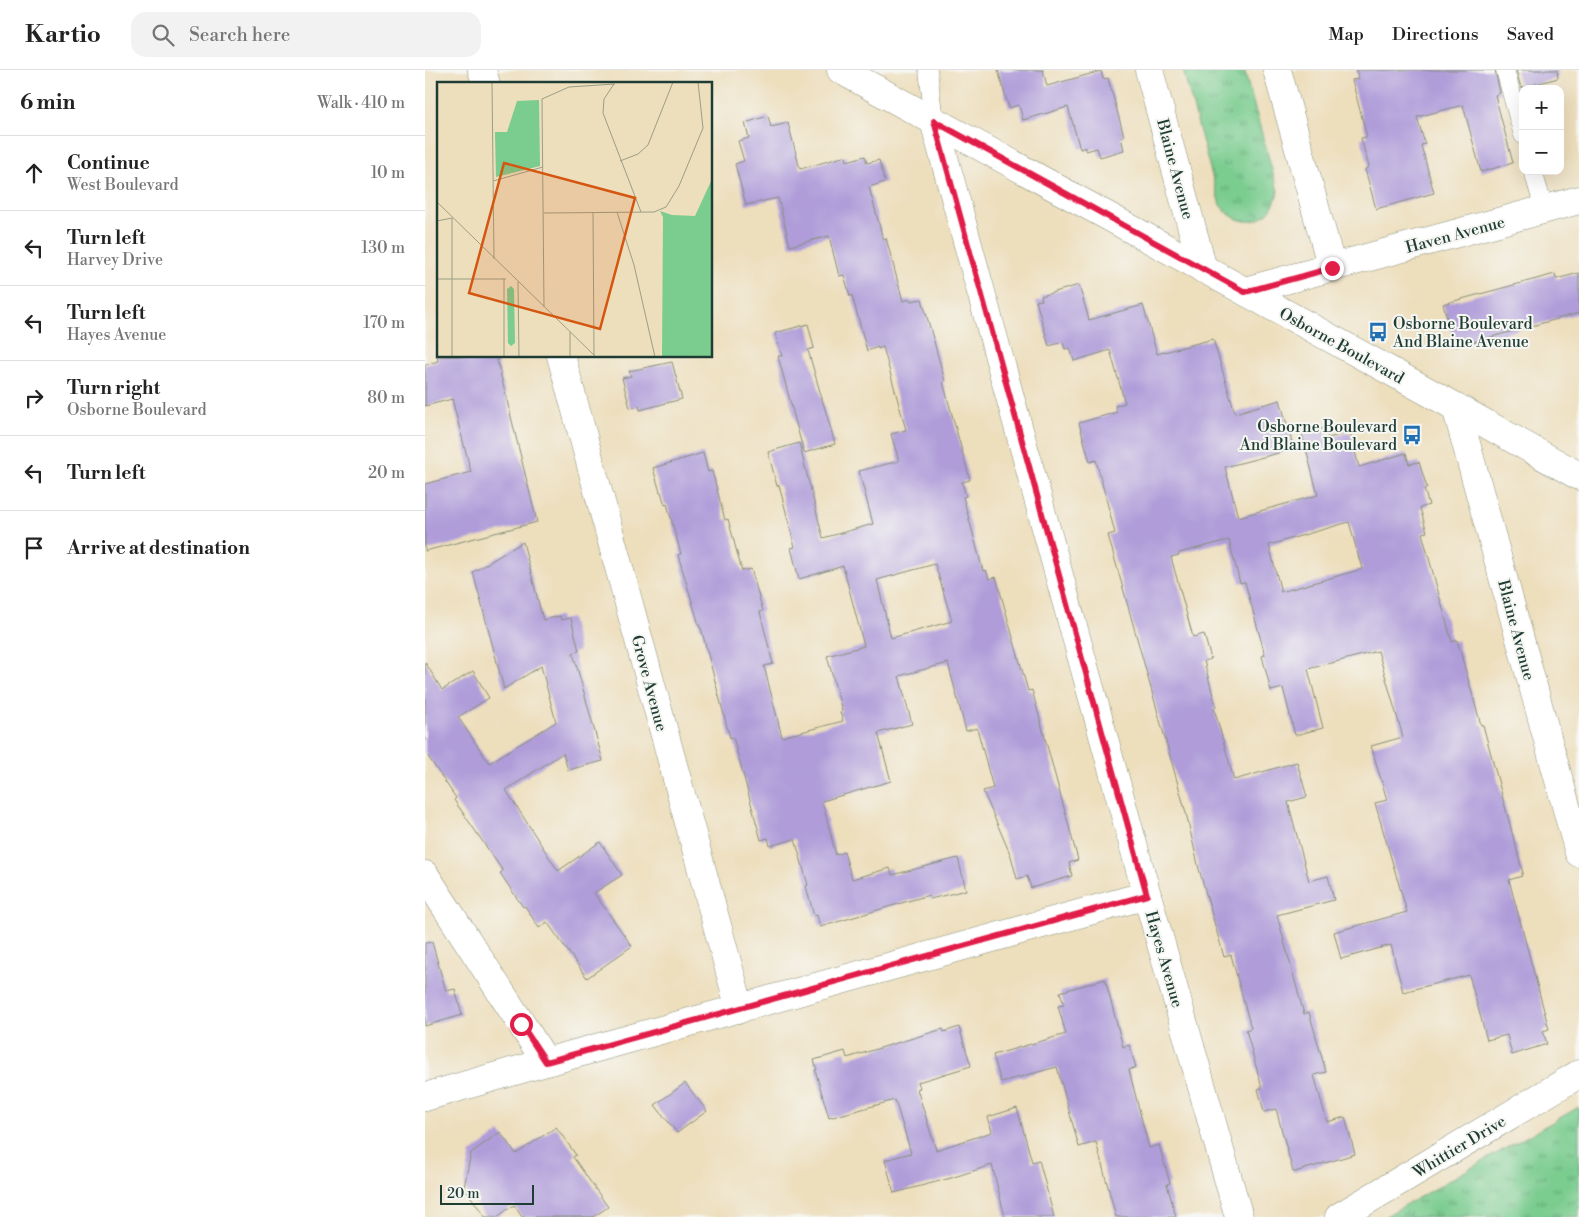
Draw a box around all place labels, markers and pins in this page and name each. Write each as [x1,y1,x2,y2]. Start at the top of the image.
place label: Osborne Boulevard And Blaine Avenue [1392,314,1533,352]
bus stop icon: Osborne Boulevard And Blaine Avenue [1367,321,1389,343]
place label: Osborne Boulevard And Blaine Boulevard [1239,417,1397,455]
bus stop icon: Osborne Boulevard And Blaine Boulevard [1401,424,1423,446]

